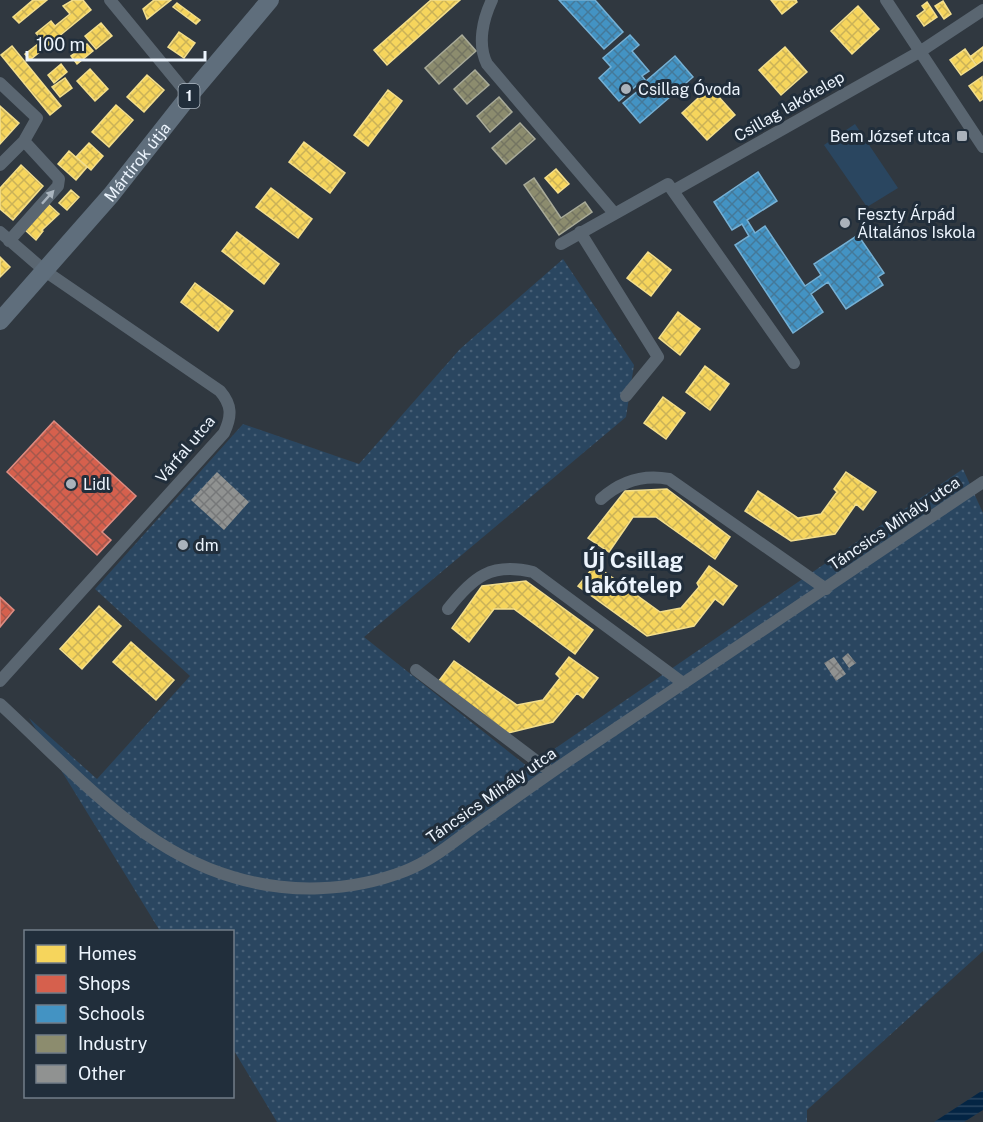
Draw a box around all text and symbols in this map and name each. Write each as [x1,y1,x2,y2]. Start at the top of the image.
scale bar [27,24,206,62]
text: 100 m [36,34,85,55]
street label: Csillag lakótelep [731,67,848,146]
place label: Csillag Óvoda [638,79,740,99]
marker: Csillag Óvoda [619,82,633,96]
road number: 1 [178,84,200,108]
street label: Mártírok útja [100,119,175,206]
place label: Bem József utca [830,127,950,146]
marker: Bem József utca [955,129,969,143]
one-way arrow [41,190,54,205]
place label: Feszty Árpád Általános Iskola [857,204,975,242]
marker: Feszty Árpád Általános Iskola [838,216,852,230]
street label: Várfal utca [152,412,219,487]
street label: Táncsics Mihály utca [825,473,963,574]
place label: Lidl [83,475,111,494]
marker: Lidl [64,477,78,491]
place label: dm [195,536,219,555]
marker: dm [176,538,190,552]
district label: Új Csillag lakótelep [583,546,684,598]
street label: Táncsics Mihály utca [423,744,560,847]
legend [24,930,234,1098]
text: Homes [78,943,137,964]
text: Shops [78,973,130,994]
text: Schools [78,1003,145,1024]
text: Industry [78,1033,148,1054]
text: Other [78,1063,126,1084]

